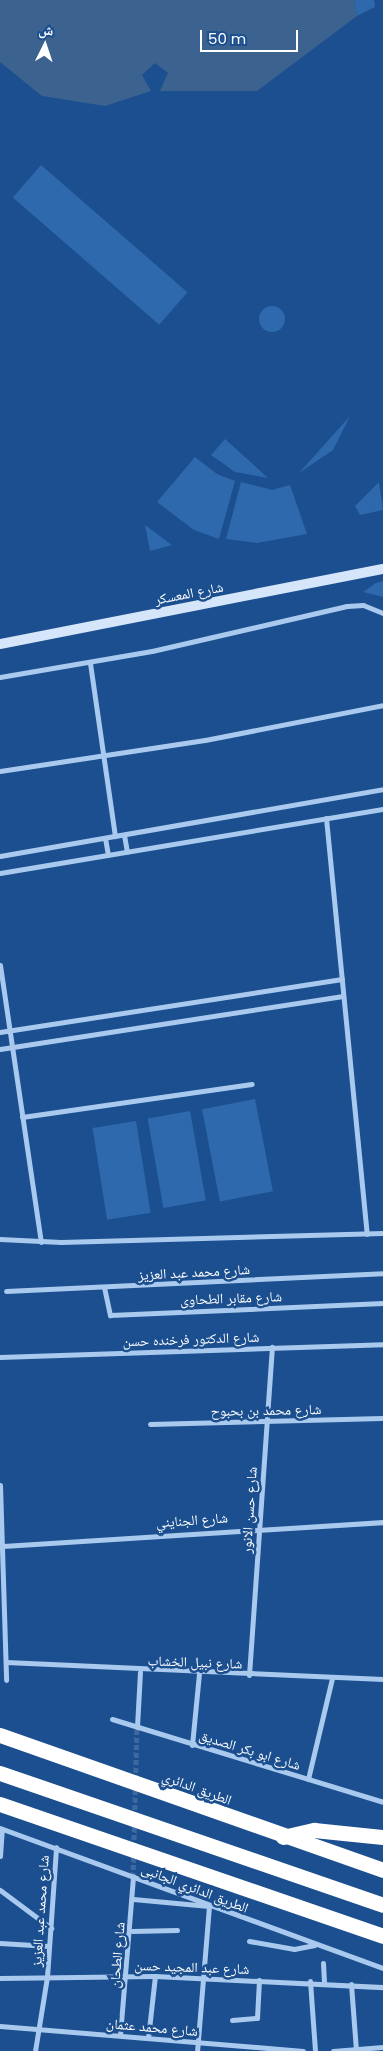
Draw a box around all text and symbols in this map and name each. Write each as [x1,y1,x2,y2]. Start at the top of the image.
north arrow [20,20,70,70]
text: ش [38,20,54,41]
scale bar [203,20,300,52]
text: 50 m [208,28,246,49]
street label: شارع المعسكر [153,578,225,608]
street label: شارع محمد عبد العزيز [138,1261,250,1283]
street label: شارع مقابر الطحاوى [180,1288,282,1308]
street label: شارع الدكتور فرخنده حسن [122,1328,260,1350]
street label: شارع محمد بن بحبوح [211,1401,321,1419]
street label: شارع حسن الانور [238,1466,260,1554]
street label: شارع الجنايني [155,1509,229,1531]
street label: شارع نبيل الخشاب [147,1652,243,1672]
street label: شارع ابو بكر الصديق [197,1727,303,1773]
street label: الطريق الدائري [160,1768,234,1808]
street label: شارع محمد عبد العزيز [28,1855,52,1967]
street label: الطريق الدائري الجانبى [139,1860,251,1916]
street label: شارع الطحان [106,1921,128,1989]
street label: شارع عبد المجيد حسن [134,1957,250,1977]
street label: شارع محمد عثمان [106,2015,198,2039]

